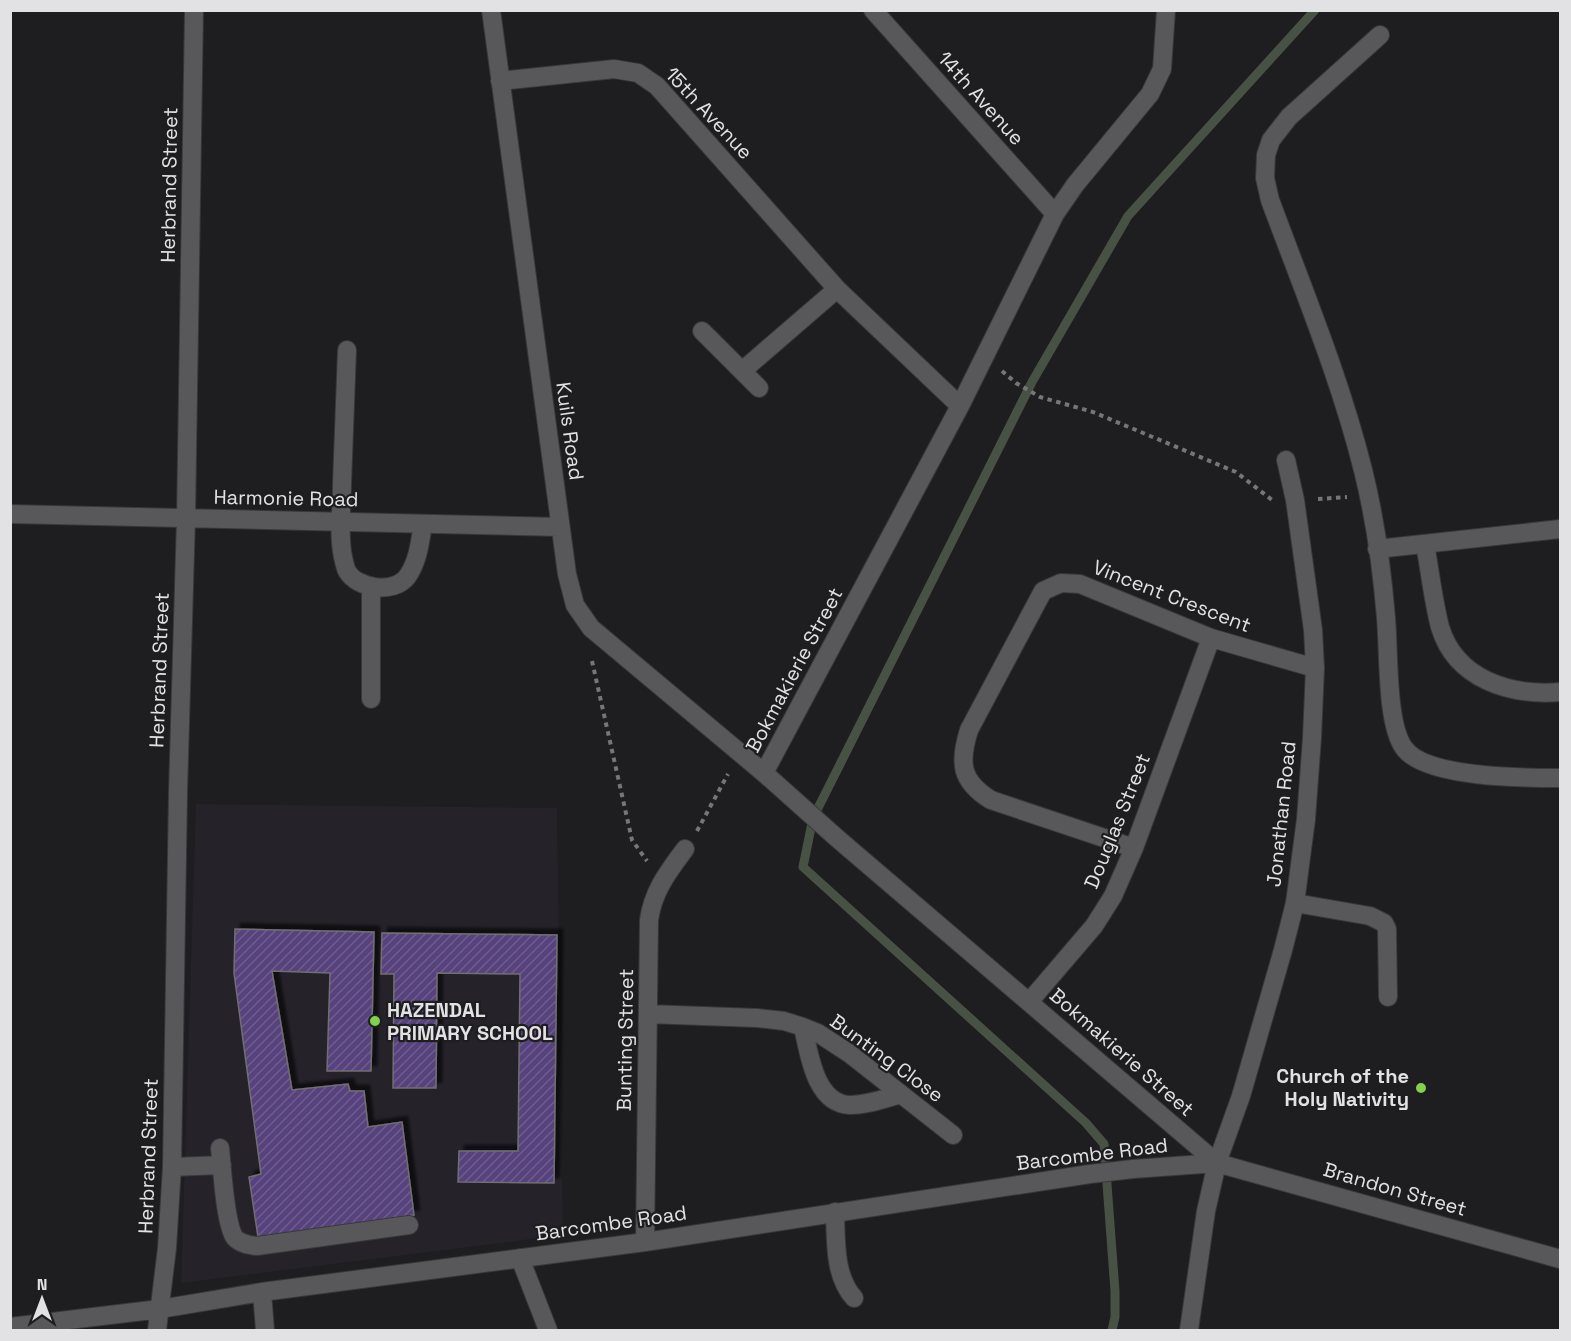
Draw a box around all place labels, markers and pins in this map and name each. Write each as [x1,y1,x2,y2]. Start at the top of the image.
place label: HAZENDAL PRIMARY SCHOOL [387,997,553,1046]
marker: HAZENDAL PRIMARY SCHOOL [368,1014,382,1028]
place label: Church of the Holy Nativity [1276,1063,1409,1112]
marker: Church of the Holy Nativity [1414,1081,1428,1095]

